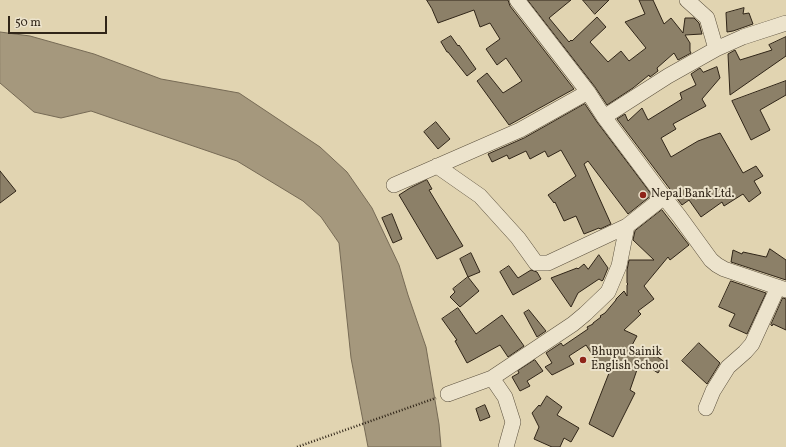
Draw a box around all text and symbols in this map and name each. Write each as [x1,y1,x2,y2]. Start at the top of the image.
scale bar [10,8,109,34]
text: 50 m [15,15,41,31]
place label: Nepal Bank Ltd. [651,188,734,202]
marker: Nepal Bank Ltd. [638,190,648,200]
place label: Bhupu Sainik English School [591,346,668,374]
marker: Bhupu Sainik English School [578,355,588,365]

